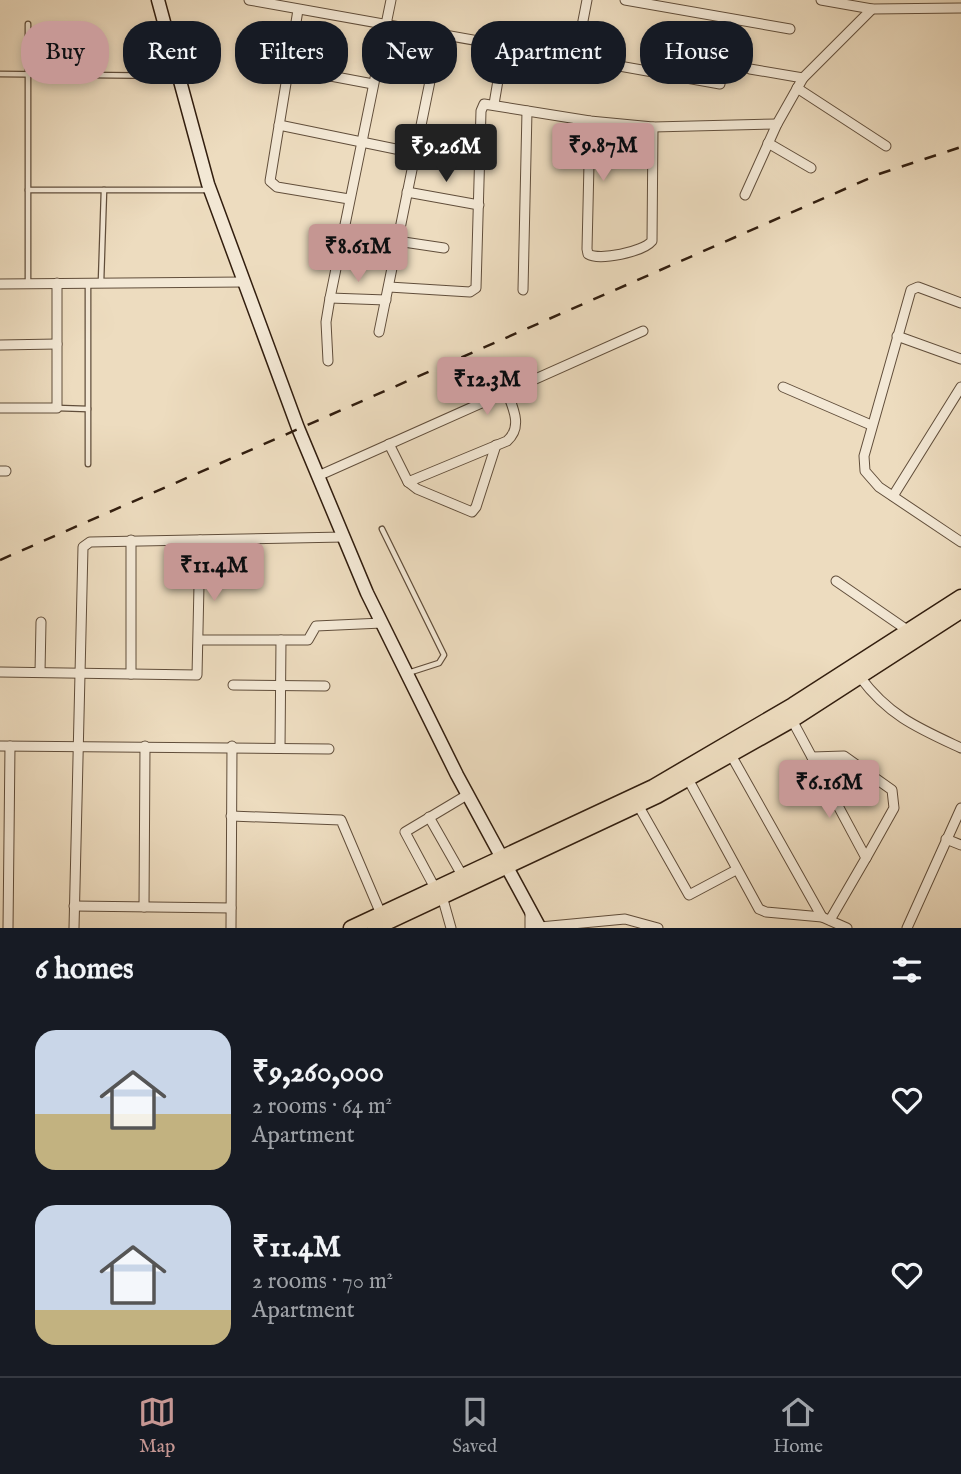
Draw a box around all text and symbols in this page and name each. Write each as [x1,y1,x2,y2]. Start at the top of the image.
chip: Buy [21,21,109,84]
chip: Rent [123,21,221,84]
chip: Filters [235,21,348,84]
chip: New [362,21,457,84]
chip: Apartment [471,21,626,84]
chip: House [640,21,753,84]
pin: ₹9.26M [389,124,503,184]
pin: ₹9.87M [546,124,660,183]
text: ₹9.87M [568,131,638,160]
text: ₹9.26M [411,132,481,161]
pin: ₹8.61M [301,224,415,284]
text: ₹8.61M [325,232,391,261]
pin: ₹12.3M [430,358,544,417]
text: ₹12.3M [453,365,521,394]
pin: ₹11.4M [157,544,271,603]
text: ₹11.4M [180,551,248,580]
pin: ₹6.16M [772,760,886,820]
text: ₹6.16M [795,768,863,797]
text: 6 homes [35,951,134,989]
icon: filters [888,951,926,989]
text: ₹9,260,000 [252,1054,384,1092]
icon: home [91,1058,175,1142]
icon: heart [888,1081,926,1119]
text: 2 rooms · 64 m² [252,1092,392,1121]
text: Apartment [252,1121,355,1150]
text: ₹11.4M [252,1229,341,1267]
icon: home [91,1233,175,1317]
icon: heart [888,1256,926,1294]
text: 2 rooms · 70 m² [252,1267,393,1296]
text: Apartment [252,1296,355,1325]
tab: Map [138,1393,176,1459]
tab: Saved [452,1393,497,1459]
tab: Home [773,1393,823,1459]

